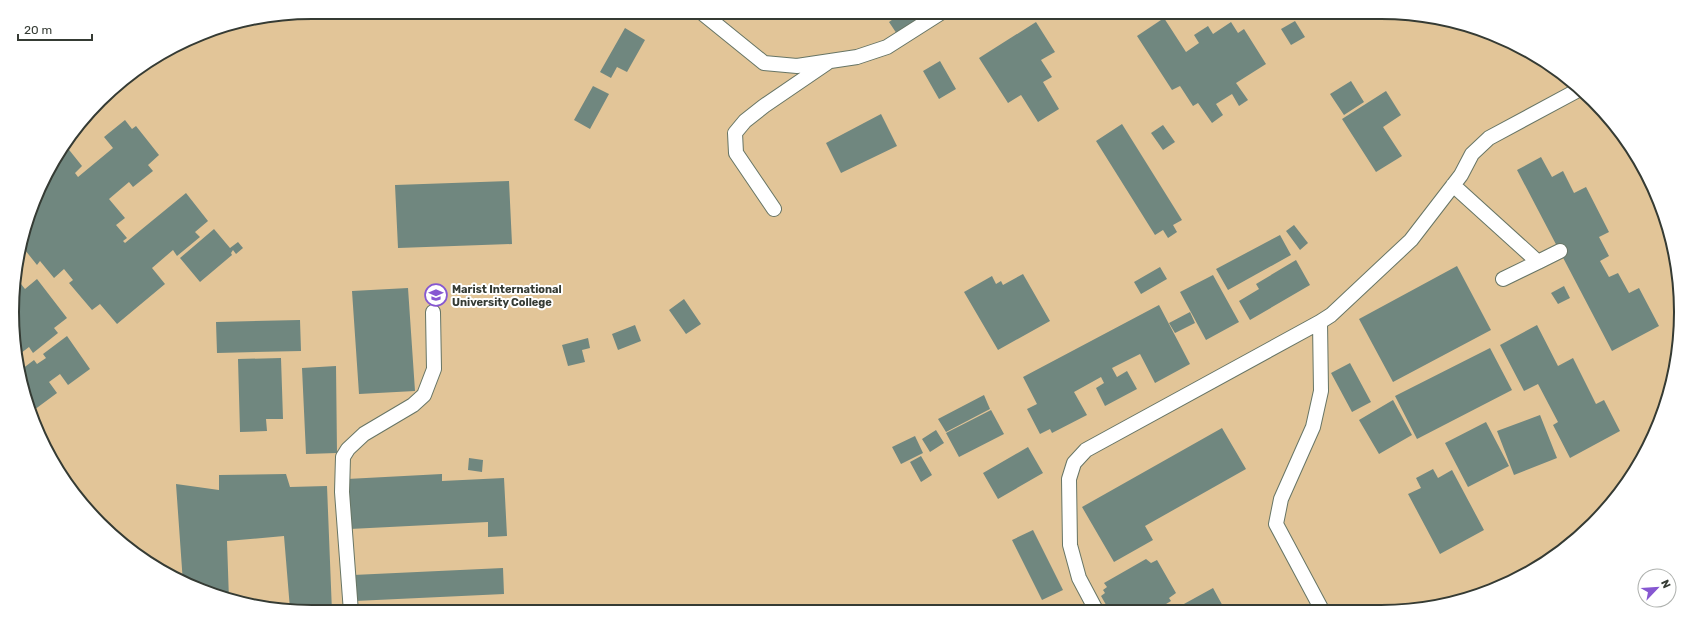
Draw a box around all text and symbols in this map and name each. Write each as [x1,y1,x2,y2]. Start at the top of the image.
scale bar [18,16,92,42]
text: 20 m [24,23,52,37]
school or university icon: Marist International University College [423,282,449,308]
place label: Marist International University College [452,283,562,309]
north arrow [1637,568,1677,608]
text: N [1658,578,1673,590]

